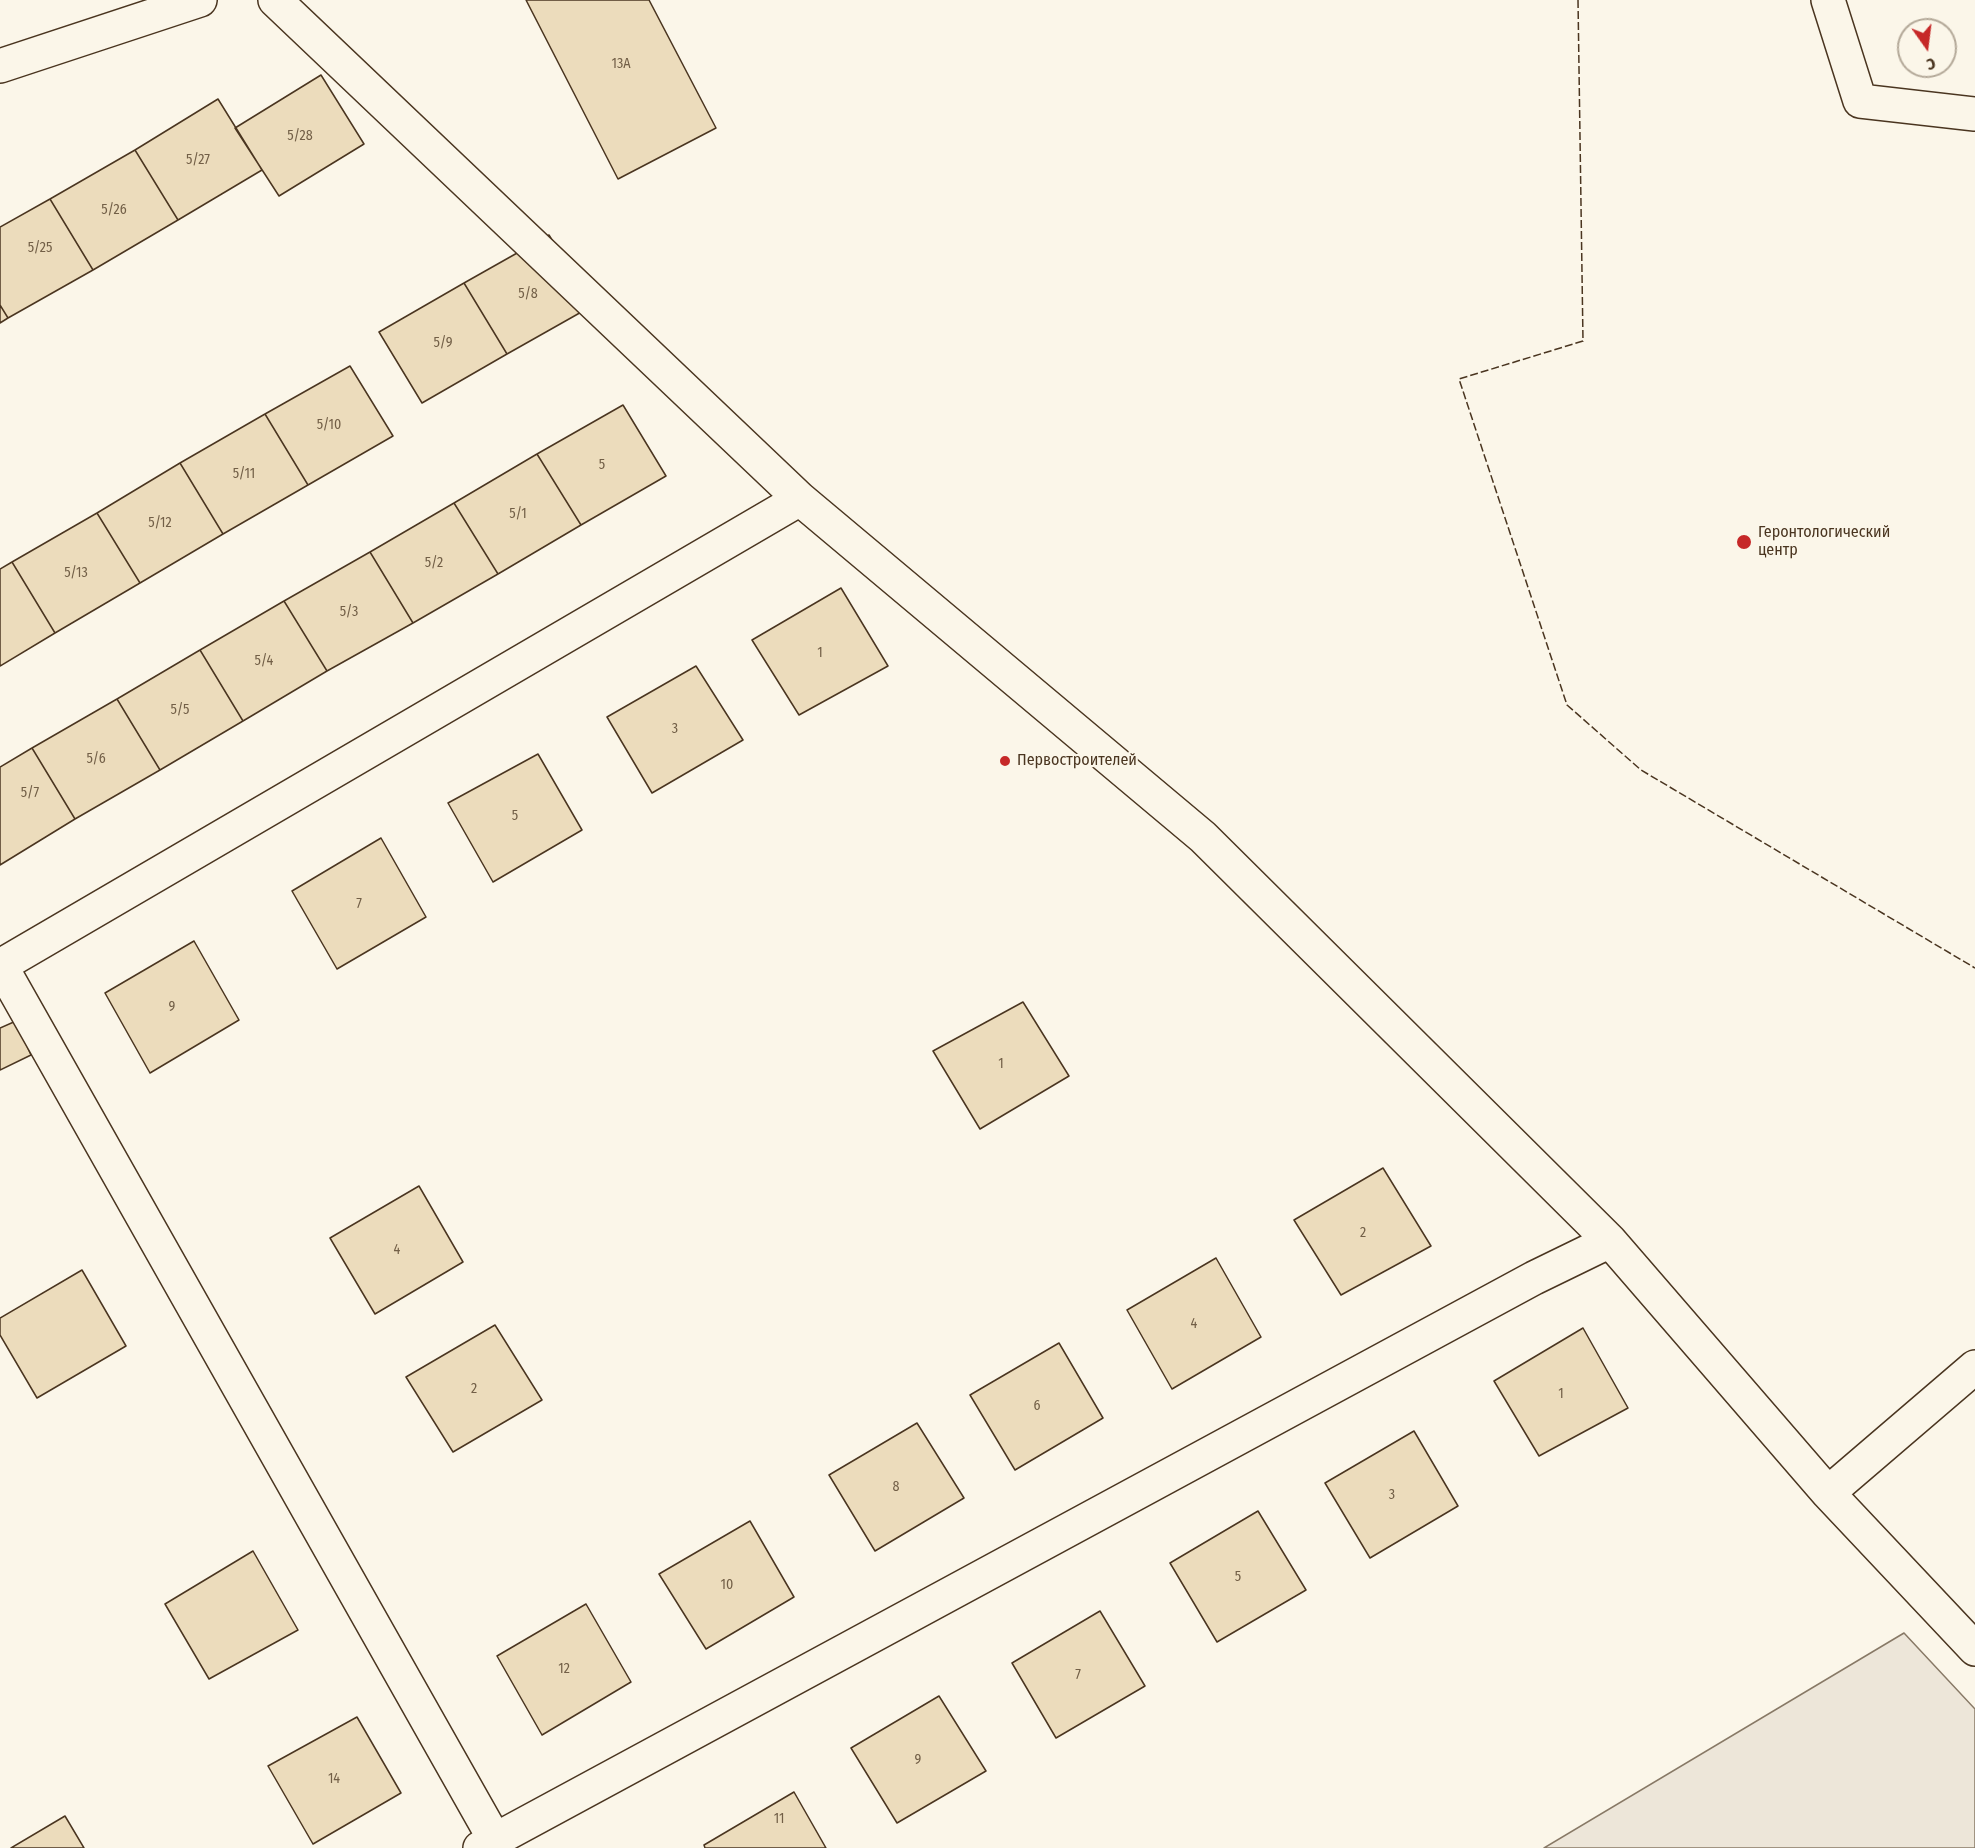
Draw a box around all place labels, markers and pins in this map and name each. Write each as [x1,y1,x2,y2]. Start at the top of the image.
place label: Геронтологический центр [1758,523,1890,561]
marker: Геронтологический центр [1735,533,1753,551]
place label: Первостроителей [1017,751,1137,771]
marker: Первостроителей [998,754,1012,768]

